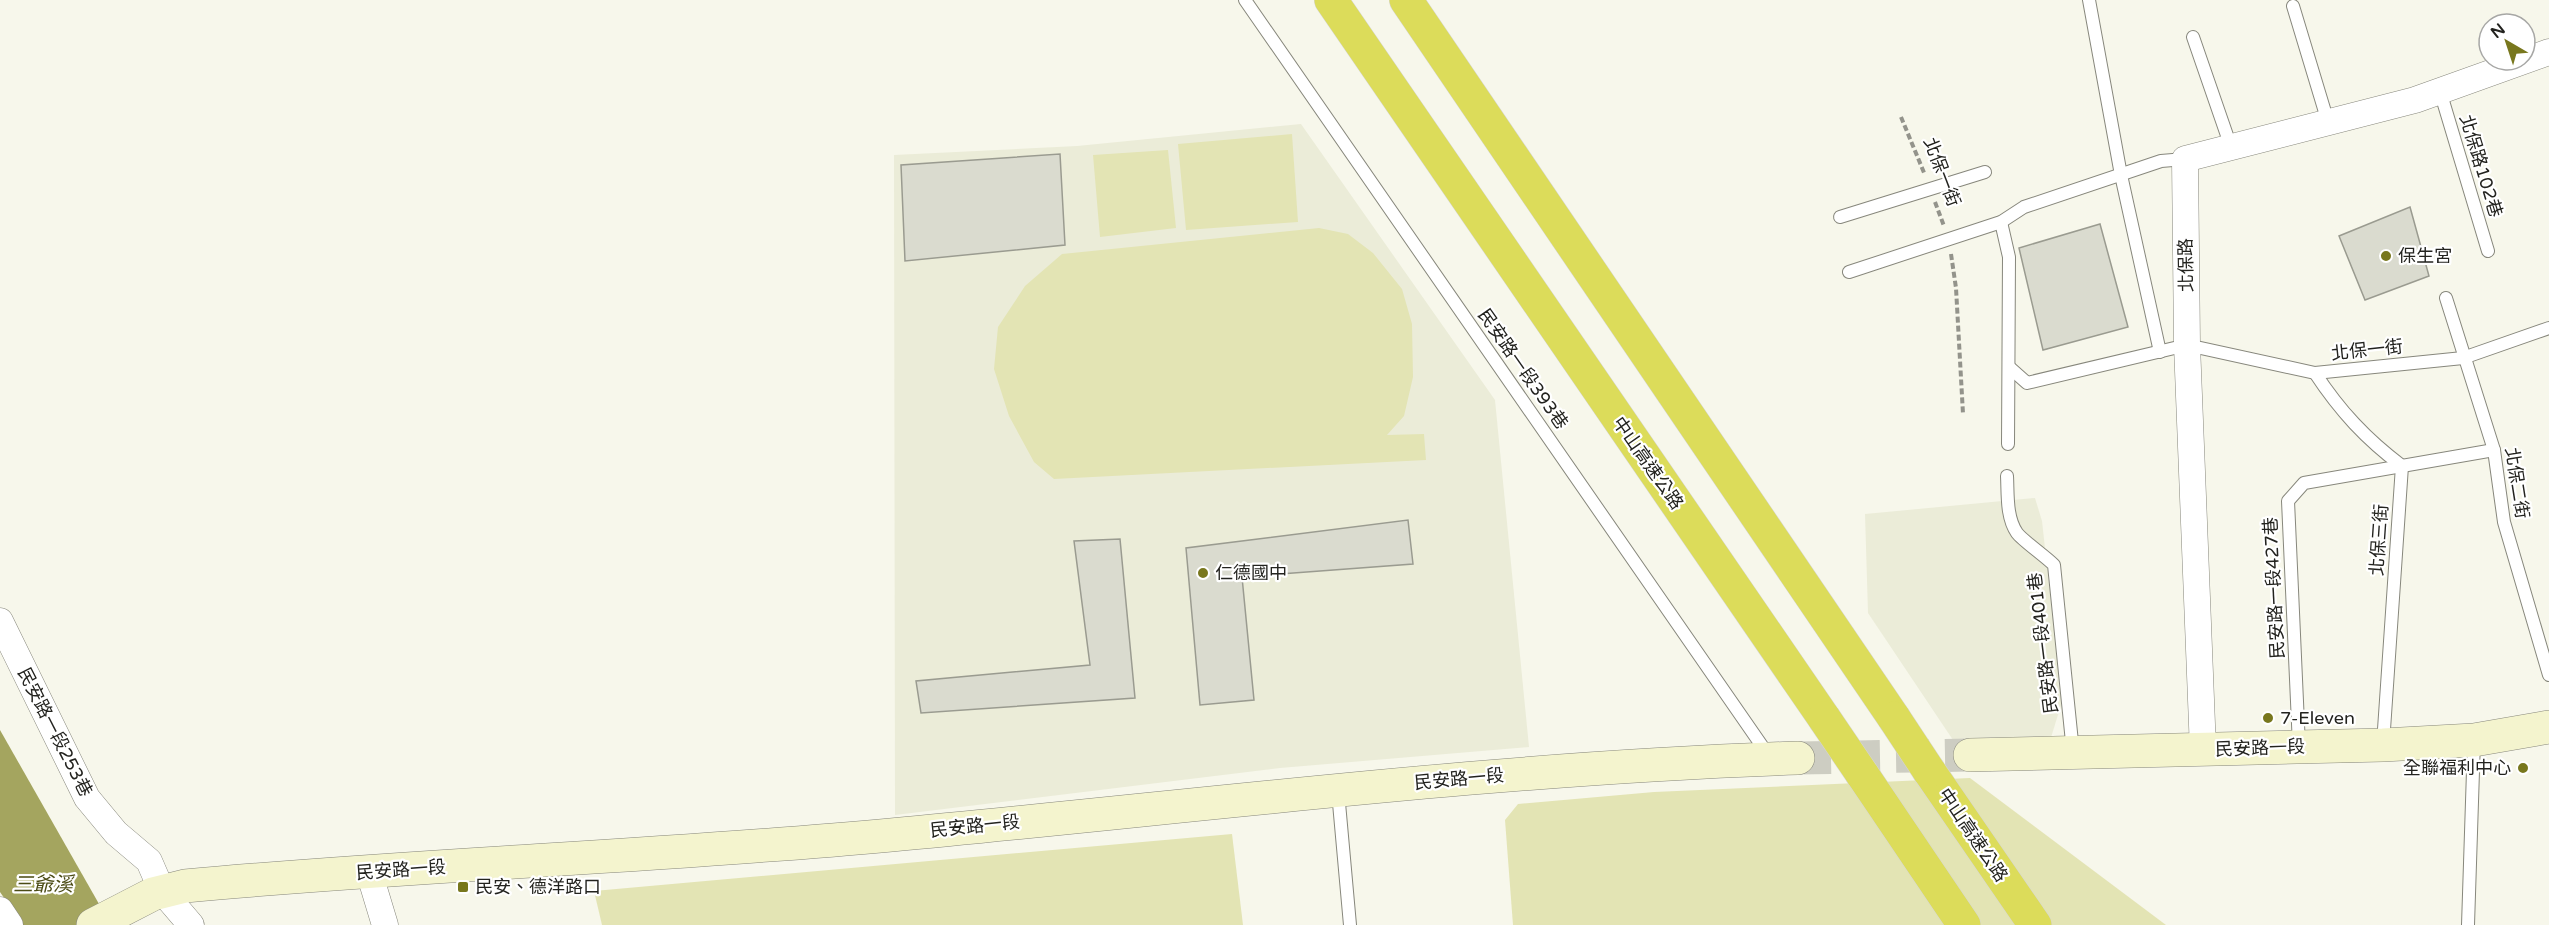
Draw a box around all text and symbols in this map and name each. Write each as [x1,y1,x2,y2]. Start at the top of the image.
north arrow [2477,12,2537,72]
text: N [2487,19,2509,43]
street label: 北保路102巷 [2455,112,2507,220]
street label: 北保一街 [1919,134,1965,210]
street label: 北保路 [2175,238,2197,292]
place label: 保生宮 [2398,245,2452,267]
marker: 保生宮 [2379,249,2393,263]
street label: 民安路一段393巷 [1473,305,1573,433]
street label: 北保一街 [2330,335,2404,365]
street label: 中山高速公路 [1608,412,1688,514]
street label: 北保二街 [2501,446,2533,520]
street label: 北保三街 [2366,503,2392,577]
street label: 民安路一段427巷 [2259,517,2289,659]
place label: 仁德國中 [1215,562,1287,584]
marker: 仁德國中 [1196,566,1210,580]
street label: 民安路一段401巷 [2023,571,2063,715]
street label: 民安路一段253巷 [13,664,97,800]
place label: 7-Eleven [2280,707,2355,729]
marker: 7-Eleven [2261,711,2275,725]
street label: 民安路一段 [2215,735,2305,761]
place label: 全聯福利中心 [2403,757,2511,779]
marker: 全聯福利中心 [2516,761,2530,775]
street label: 民安路一段 [1413,764,1505,794]
street label: 中山高速公路 [1934,784,2012,886]
street label: 民安路一段 [929,810,1021,842]
street label: 民安路一段 [355,856,447,884]
water label: 三爺溪 [13,873,76,897]
place label: 民安、德洋路口 [475,876,601,898]
marker: 民安、德洋路口 [456,880,470,894]

